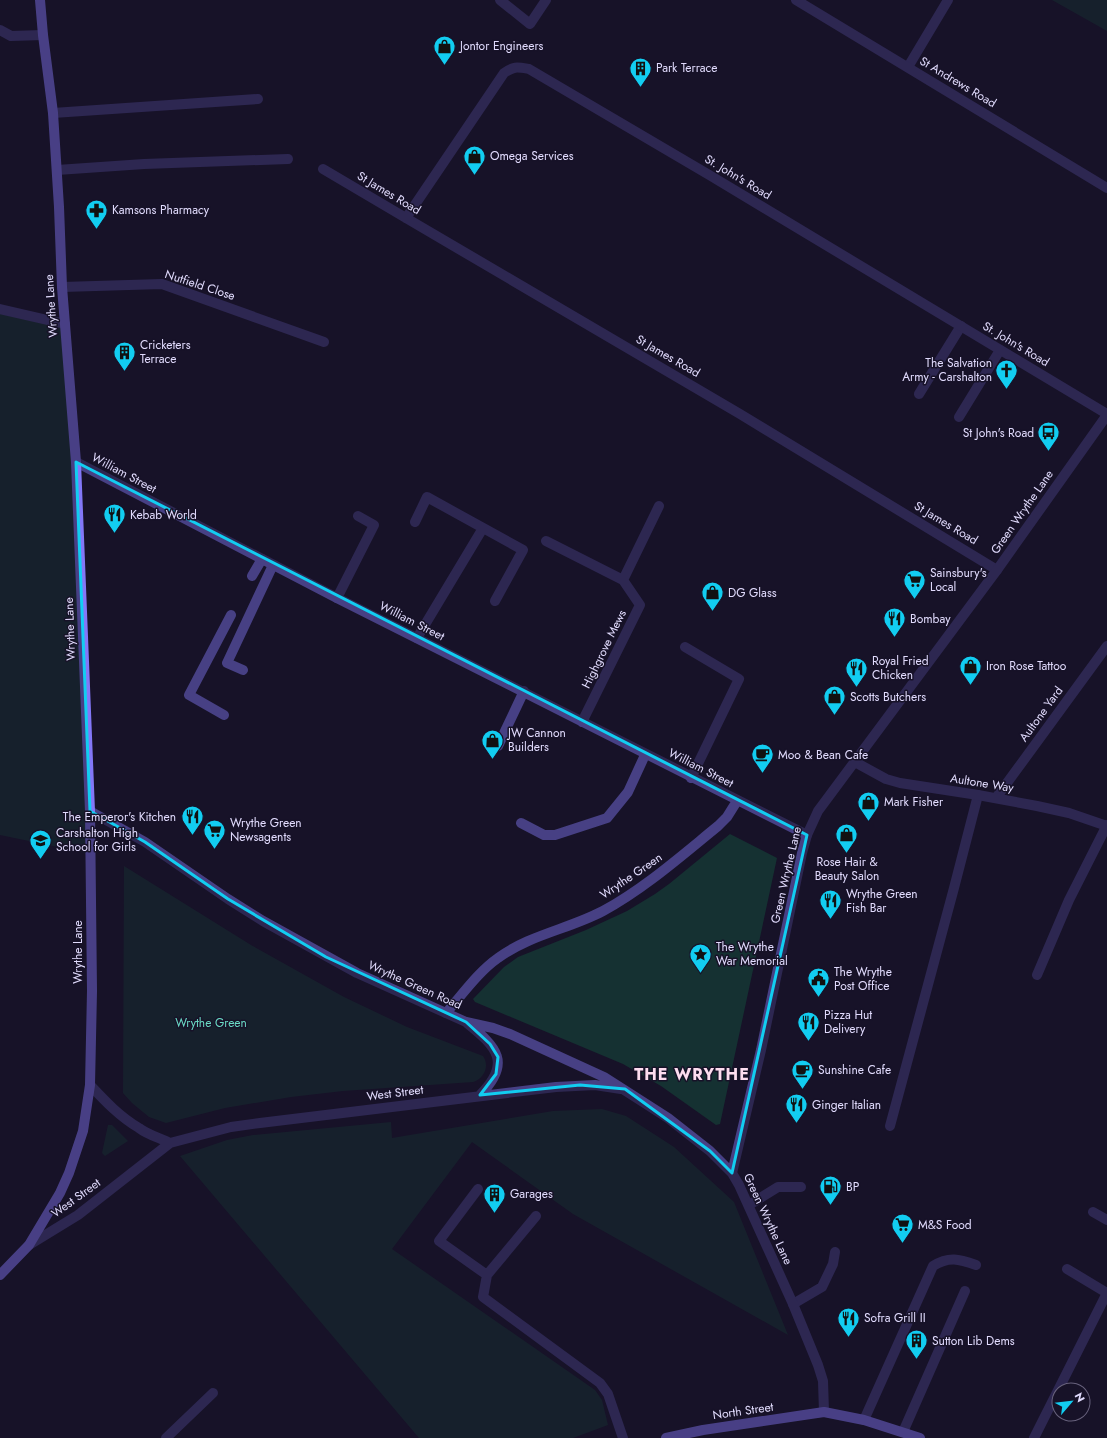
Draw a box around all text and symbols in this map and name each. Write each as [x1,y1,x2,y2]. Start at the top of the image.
shop icon: Jontor Engineers [432,33,458,66]
place label: Jontor Engineers [458,37,544,55]
street label: St Andrews Road [916,52,1000,112]
building icon: Park Terrace [628,55,654,88]
place label: Park Terrace [656,59,717,77]
shop icon: Omega Services [461,143,487,176]
place label: Omega Services [490,147,574,165]
street label: St. John's Road [701,150,775,204]
street label: St James Road [354,167,424,219]
pharmacy icon: Kamsons Pharmacy [83,197,109,230]
place label: Kamsons Pharmacy [112,201,210,219]
street label: Nutfield Close [163,265,237,305]
street label: Wrythe Lane [40,274,62,338]
street label: St. John's Road [979,317,1053,371]
street label: St James Road [633,330,703,382]
place label: Cricketers Terrace [140,336,191,368]
building icon: Cricketers Terrace [112,339,138,372]
place label: The Salvation Army - Carshalton [902,354,992,386]
church icon: The Salvation Army - Carshalton [994,357,1020,390]
bus stop icon: St John's Road [1036,420,1062,453]
place label: St John's Road [963,424,1034,442]
street label: William Street [88,448,160,498]
street label: Green Wrythe Lane [986,466,1058,558]
street label: St James Road [911,497,981,549]
restaurant icon: Kebab World [102,502,128,535]
place label: Kebab World [130,506,197,524]
place label: Sainsbury's Local [930,564,987,596]
supermarket icon: Sainsbury's Local [902,567,928,600]
shop icon: DG Glass [699,580,725,613]
place label: DG Glass [728,584,777,602]
street label: Wrythe Lane [60,597,80,661]
street label: William Street [376,597,448,645]
street label: Highgrove Mews [577,606,631,691]
restaurant icon: Bombay [881,606,907,639]
place label: Bombay [910,610,951,628]
place label: Royal Fried Chicken [872,652,929,684]
shop icon: Iron Rose Tattoo [958,653,984,686]
restaurant icon: Royal Fried Chicken [844,655,870,688]
place label: Iron Rose Tattoo [986,657,1067,675]
street label: Aultone Yard [1015,683,1067,745]
shop icon: Scotts Butchers [822,684,848,717]
place label: Scotts Butchers [850,688,926,706]
place label: JW Cannon Builders [506,724,566,756]
shop icon: JW Cannon Builders [480,727,506,760]
cafe icon: Moo & Bean Cafe [749,742,775,775]
street label: William Street [665,744,737,792]
place label: Moo & Bean Cafe [778,746,868,764]
street label: Aultone Way [949,769,1016,797]
shop icon: Mark Fisher [856,789,882,822]
place label: Mark Fisher [884,793,944,811]
restaurant icon: The Emperor's Kitchen [179,804,205,837]
place label: The Emperor's Kitchen [63,808,176,826]
place label: Wrythe Green Newsagents [230,814,302,846]
supermarket icon: Wrythe Green Newsagents [202,817,228,850]
shop icon: Rose Hair & Beauty Salon [834,822,860,855]
place label: Carshalton High School for Girls [56,824,138,856]
street label: Green Wrythe Lane [766,825,806,925]
school or university icon: Carshalton High School for Girls [28,827,54,860]
street label: Wrythe Green [596,849,666,903]
place label: Rose Hair & Beauty Salon [815,853,879,885]
place label: Wrythe Green Fish Bar [846,885,918,917]
restaurant icon: Wrythe Green Fish Bar [817,888,843,921]
street label: Wrythe Lane [69,920,87,984]
place label: The Wrythe War Memorial [716,938,788,970]
place icon: The Wrythe War Memorial [688,941,714,974]
street label: Wrythe Green Road [365,956,465,1014]
place label: The Wrythe Post Office [834,963,892,995]
public building icon: The Wrythe Post Office [805,966,831,999]
place label: Pizza Hut Delivery [824,1006,872,1038]
restaurant icon: Pizza Hut Delivery [795,1009,821,1042]
park label: Wrythe Green [175,1014,247,1032]
cafe icon: Sunshine Cafe [789,1057,815,1090]
place label: Sunshine Cafe [818,1061,891,1079]
district label: THE WRYTHE [634,1063,750,1086]
street label: West Street [366,1081,425,1105]
restaurant icon: Ginger Italian [784,1092,810,1125]
place label: Ginger Italian [812,1096,881,1114]
street label: Green Wrythe Lane [739,1170,797,1268]
street label: West Street [48,1174,104,1222]
fuel station icon: BP [817,1174,843,1207]
place label: BP [846,1178,860,1196]
building icon: Garages [482,1181,508,1214]
place label: Garages [510,1185,553,1203]
supermarket icon: M&S Food [889,1212,915,1245]
place label: M&S Food [918,1216,972,1234]
restaurant icon: Sofra Grill II [835,1305,861,1338]
place label: Sofra Grill II [864,1309,926,1327]
building icon: Sutton Lib Dems [903,1328,929,1361]
place label: Sutton Lib Dems [932,1332,1015,1350]
north arrow [1051,1382,1091,1422]
text: N [1071,1390,1089,1405]
street label: North Street [711,1398,775,1424]

